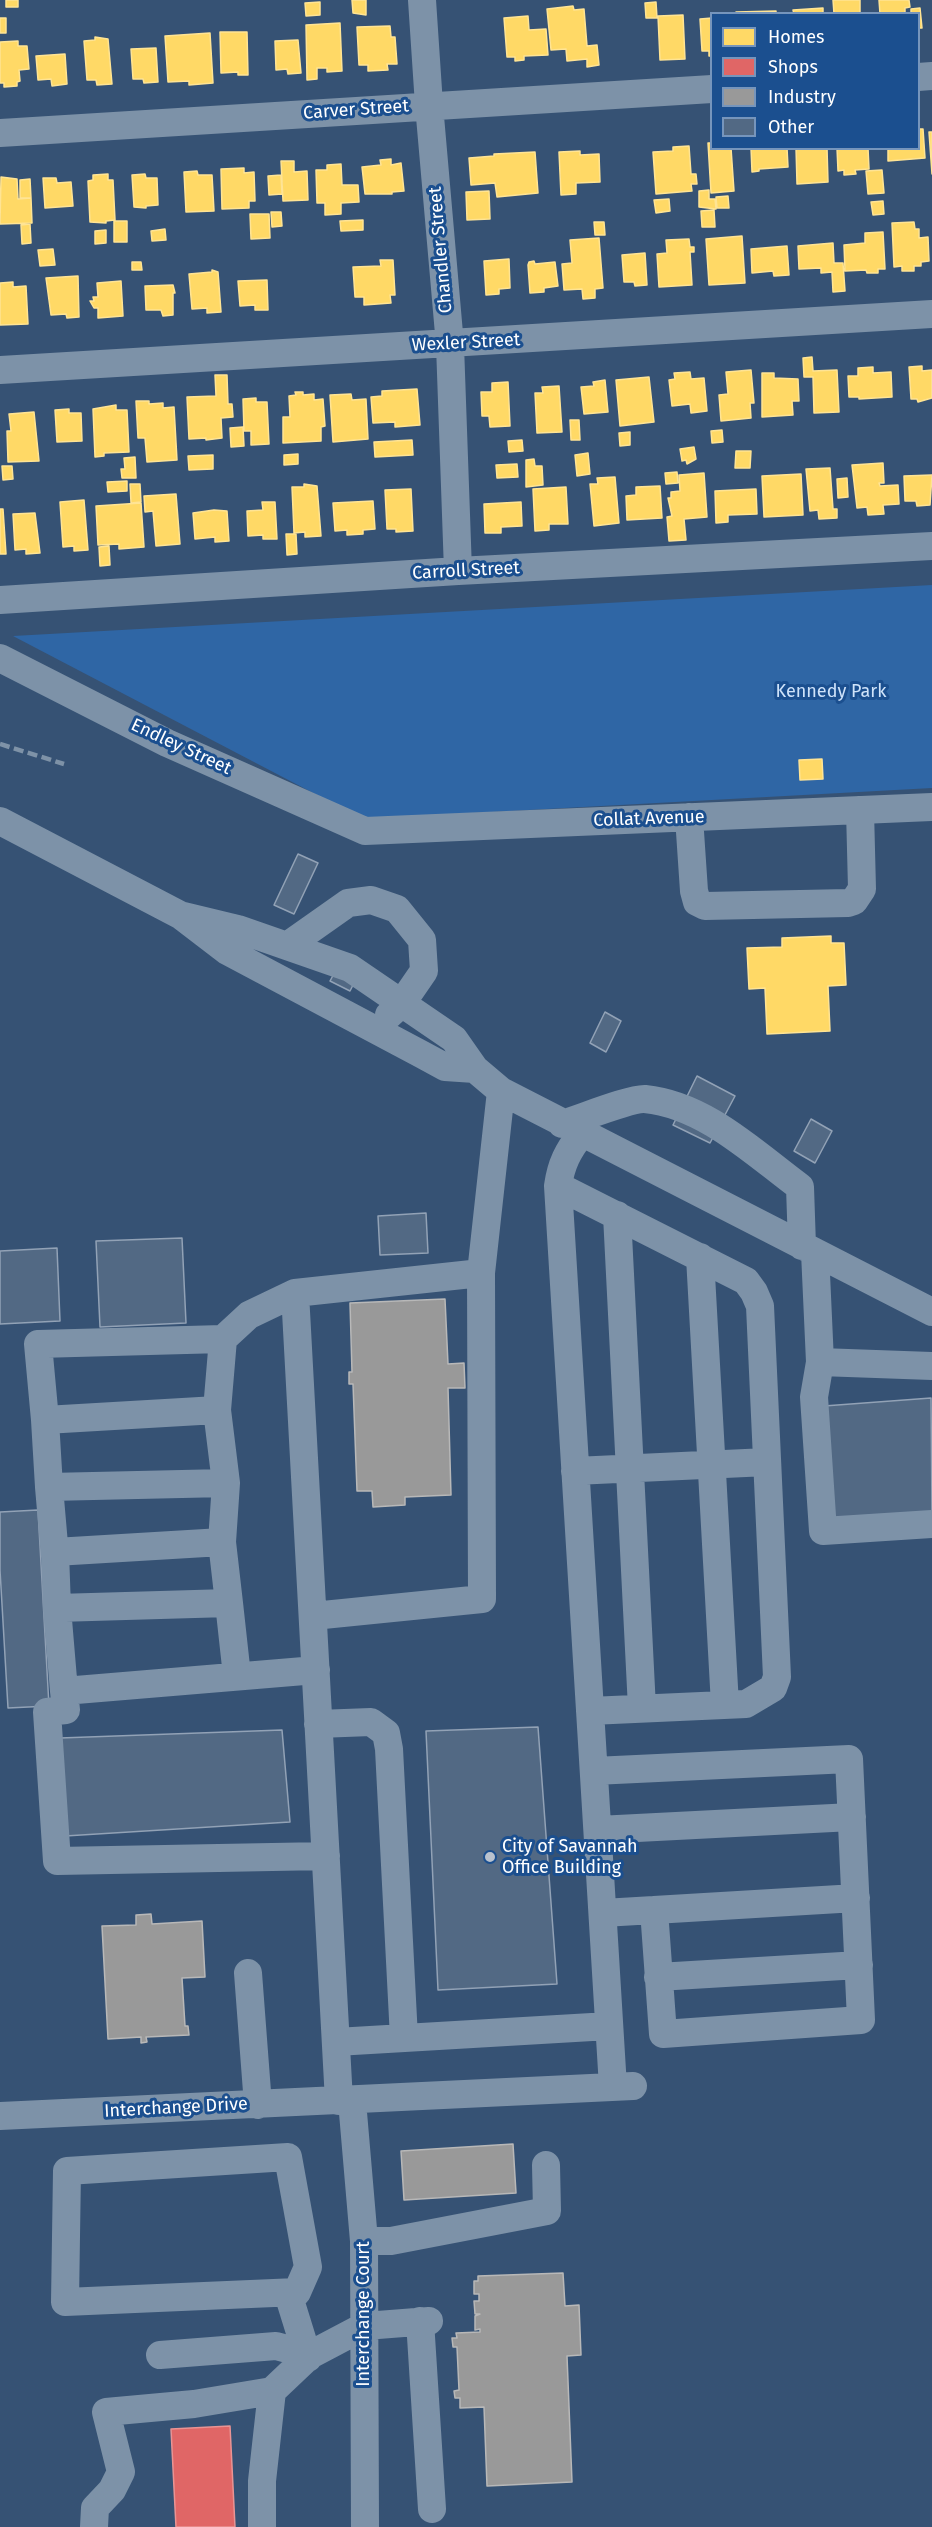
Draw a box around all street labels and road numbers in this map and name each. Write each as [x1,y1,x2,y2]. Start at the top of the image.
street label: Carver Street [302,96,410,124]
street label: Chandler Street [425,186,457,314]
street label: Wexler Street [411,329,521,357]
street label: Carroll Street [412,557,520,585]
street label: Endley Street [127,714,235,780]
street label: Collat Avenue [593,806,705,832]
street label: Interchange Drive [104,2093,248,2123]
street label: Interchange Court [353,2241,375,2387]

